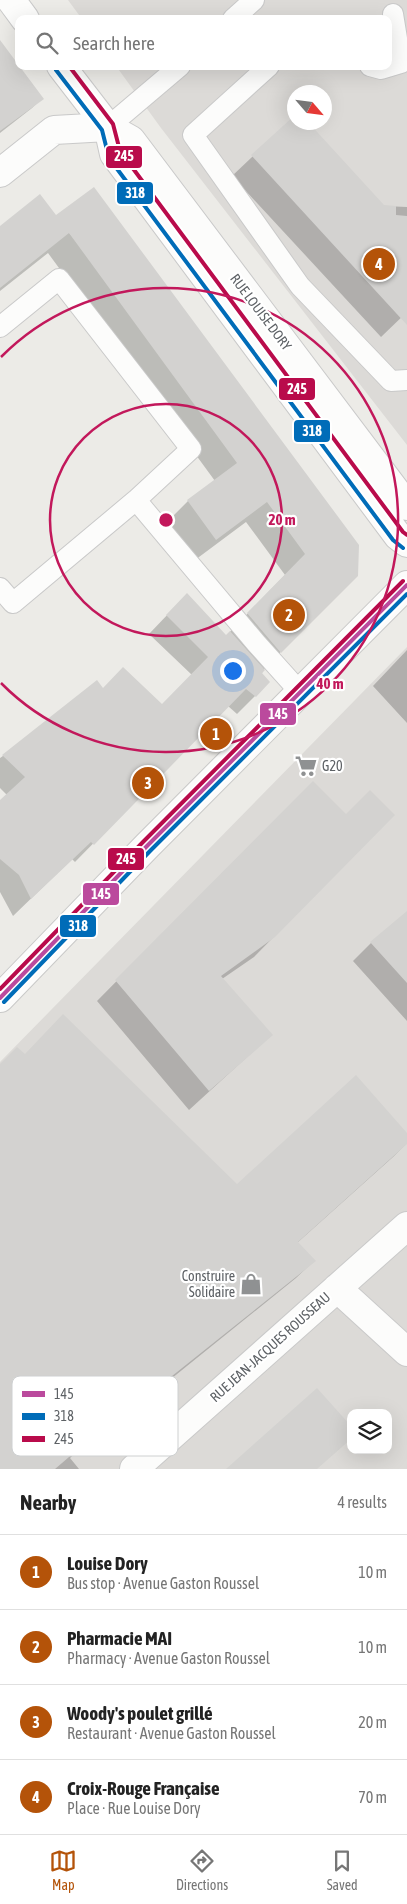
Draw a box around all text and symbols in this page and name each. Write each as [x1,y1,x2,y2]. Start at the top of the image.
search box [15,15,392,70]
icon: search [33,29,61,57]
text: Search here [73,32,155,54]
north arrow [287,85,332,130]
line badge: 245 [105,145,143,169]
text: 245 [114,148,134,164]
line badge: 318 [116,181,154,205]
text: 318 [125,185,145,201]
pin: 4 [363,245,395,283]
street label: RUE LOUISE DORY [227,271,295,354]
line badge: 245 [278,377,316,401]
text: 245 [287,381,307,397]
line badge: 318 [293,419,331,443]
text: 318 [302,423,322,439]
centre of rings [157,511,175,529]
text: 20 m [269,511,296,528]
pin: 2 [273,596,305,634]
your location [220,658,246,684]
text: 40 m [316,675,344,692]
line badge: 145 [259,702,297,726]
text: 145 [268,706,288,722]
pin: 1 [200,715,232,753]
supermarket icon: G20 [293,753,319,779]
place label: G20 [322,758,343,774]
pin: 3 [132,764,164,802]
line badge: 245 [107,847,145,871]
text: 245 [116,851,136,867]
line badge: 145 [82,882,120,906]
text: 145 [91,886,111,902]
line badge: 318 [59,914,97,938]
text: 318 [68,918,88,934]
place label: Construire Solidaire [182,1268,235,1300]
shop icon: Construire Solidaire [238,1271,264,1297]
street label: RUE JEAN-JACQUES ROUSSEAU [207,1289,333,1405]
legend [12,1376,178,1456]
text: 145 [54,1386,74,1402]
text: 318 [54,1408,74,1424]
map controls [347,1409,392,1454]
button: layers [347,1409,392,1454]
text: 245 [54,1431,74,1447]
text: Nearby [20,1490,76,1514]
text: 4 results [337,1493,387,1511]
text: Louise Dory [67,1552,148,1574]
text: 1 [32,1563,40,1581]
text: 10 m [358,1563,387,1581]
text: Bus stop · Avenue Gaston Roussel [67,1574,259,1592]
text: Pharmacie MAI [67,1627,172,1649]
text: 2 [32,1638,40,1656]
text: 10 m [358,1638,387,1656]
text: Pharmacy · Avenue Gaston Roussel [67,1649,270,1667]
text: Woody's poulet grillé [67,1702,213,1724]
text: 3 [32,1713,40,1731]
text: 20 m [358,1713,387,1731]
text: Restaurant · Avenue Gaston Roussel [67,1724,276,1742]
text: Croix-Rouge Française [67,1777,220,1799]
text: 4 [32,1788,40,1806]
text: 70 m [358,1788,387,1806]
text: Place · Rue Louise Dory [67,1799,201,1817]
tab: Map [49,1847,77,1893]
tab: Directions [176,1847,228,1893]
tab: Saved [327,1847,358,1893]

